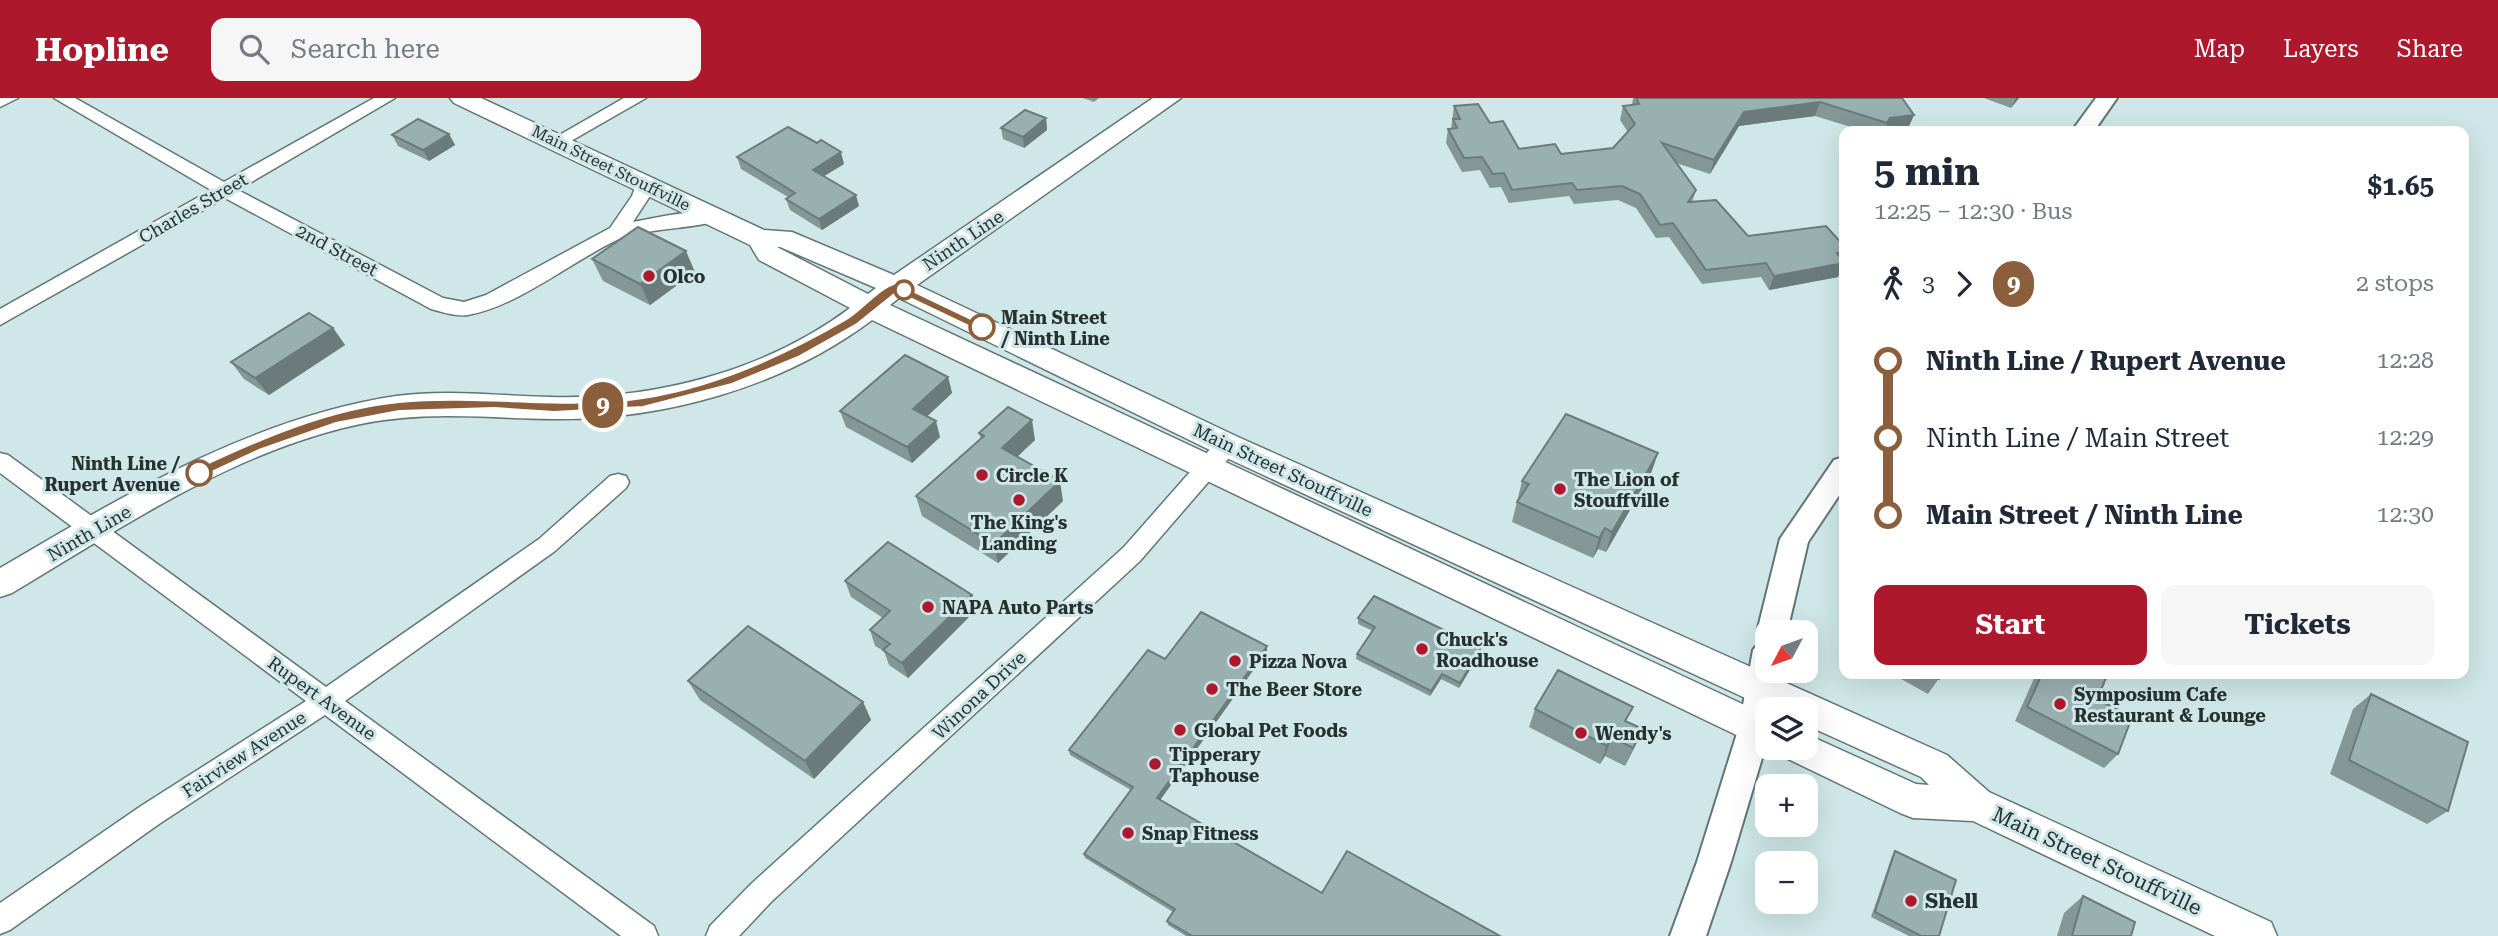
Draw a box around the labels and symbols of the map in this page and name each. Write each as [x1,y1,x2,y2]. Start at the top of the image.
street label: Main Street Stouffville [529,121,693,215]
street label: Charles Street [135,168,251,248]
street label: Ninth Line [919,205,1008,275]
street label: 2nd Street [293,220,382,280]
place label: Olco [663,266,706,287]
marker: Olco [641,268,657,284]
unlabelled marker [894,280,914,300]
place label: Main Street / Ninth Line [1000,307,1110,349]
marker: Main Street / Ninth Line [969,314,995,340]
line badge: 9 [580,382,626,428]
street label: Main Street Stouffville [1190,419,1376,521]
place label: Ninth Line / Rupert Avenue [44,453,181,495]
marker: Ninth Line / Rupert Avenue [186,460,212,486]
place label: Circle K [996,465,1068,486]
marker: Circle K [974,467,990,483]
place label: The Lion of Stouffville [1574,469,1681,511]
marker: The Lion of Stouffville [1552,481,1568,497]
marker: The King's Landing [1011,492,1027,508]
street label: Ninth Line [43,501,135,565]
place label: The King's Landing [971,512,1067,554]
place label: NAPA Auto Parts [942,597,1094,618]
marker: NAPA Auto Parts [920,599,936,615]
north arrow [1755,620,1818,682]
place label: Chuck's Roadhouse [1436,629,1539,671]
marker: Chuck's Roadhouse [1414,641,1430,657]
street label: Winona Drive [928,646,1030,743]
place label: Pizza Nova [1249,651,1348,672]
street label: Rupert Avenue [264,652,380,744]
marker: Pizza Nova [1227,653,1243,669]
place label: The Beer Store [1226,679,1362,700]
marker: The Beer Store [1204,681,1220,697]
place label: Symposium Cafe Restaurant & Lounge [2074,684,2266,726]
marker: Symposium Cafe Restaurant & Lounge [2052,696,2068,712]
street label: Fairview Avenue [178,706,310,802]
place label: Global Pet Foods [1194,720,1348,741]
marker: Global Pet Foods [1172,722,1188,738]
place label: Wendy's [1595,723,1672,744]
marker: Wendy's [1573,725,1589,741]
place label: Tipperary Taphouse [1169,744,1261,786]
marker: Tipperary Taphouse [1147,756,1163,772]
street label: Main Street Stouffville [1989,802,2205,920]
place label: Snap Fitness [1142,823,1258,844]
marker: Snap Fitness [1120,825,1136,841]
place label: Shell [1925,889,1978,913]
marker: Shell [1903,893,1919,909]

